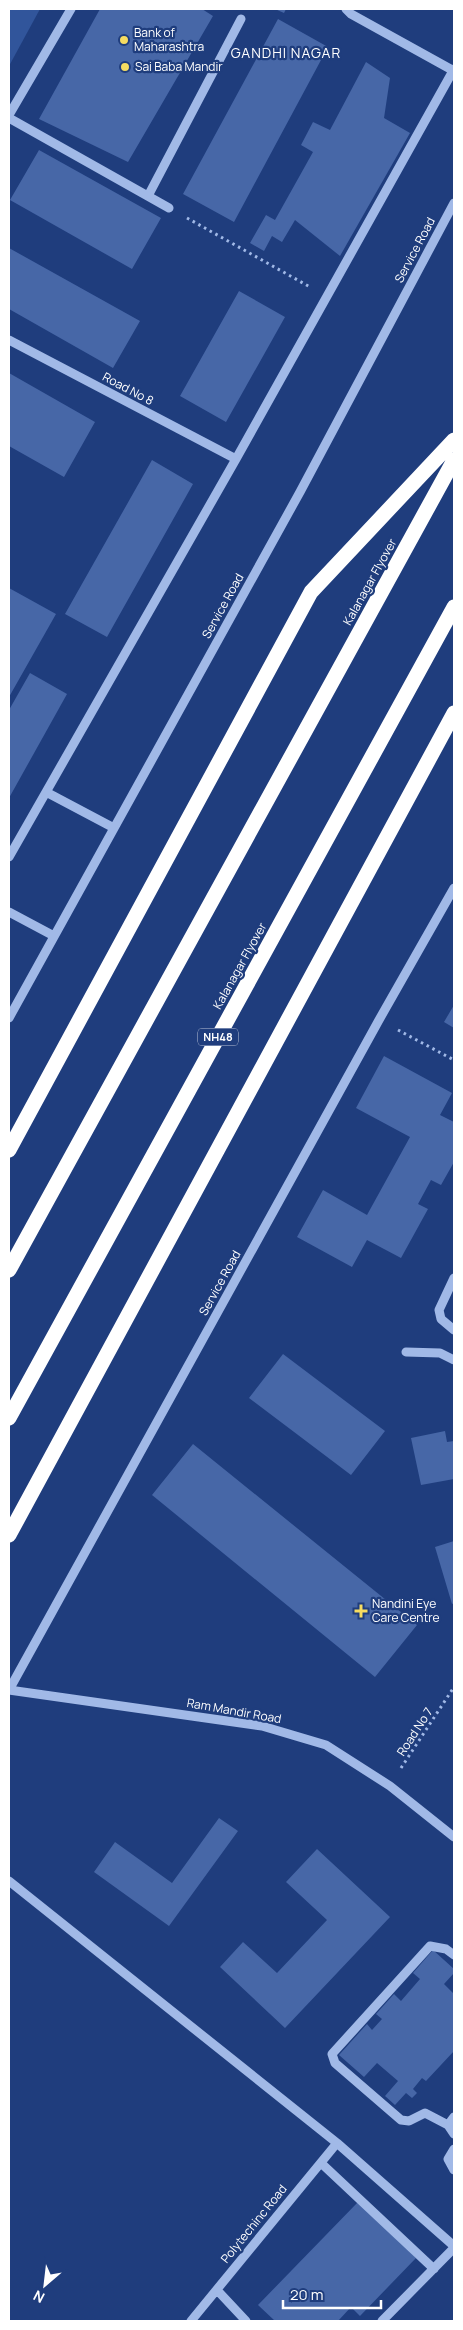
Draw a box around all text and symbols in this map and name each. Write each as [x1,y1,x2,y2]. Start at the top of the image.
place label: Bank of Maharashtra [134,24,204,55]
marker: Bank of Maharashtra [118,34,130,46]
district label: GANDHI NAGAR [231,43,341,62]
place label: Sai Baba Mandir [135,58,223,75]
marker: Sai Baba Mandir [119,61,131,73]
street label: Service Road [390,214,439,286]
street label: Road No 8 [100,368,157,409]
street label: Kalanagar Flyover [339,535,401,628]
street label: Service Road [198,570,247,641]
street label: Kalanagar Flyover [209,919,271,1012]
road number: NH48 [198,1028,238,1046]
street label: Service Road [195,1247,244,1318]
place label: Nandini Eye Care Centre [372,1595,439,1626]
marker: Nandini Eye Care Centre [354,1604,368,1618]
street label: Ram Mandir Road [185,1694,283,1727]
street label: Road No 7 [393,1704,437,1759]
street label: Polytechinc Road [217,2181,291,2267]
north arrow [20,2260,70,2310]
scale bar [283,2278,380,2310]
text: 20 m [290,2284,323,2305]
text: N [30,2286,48,2308]

